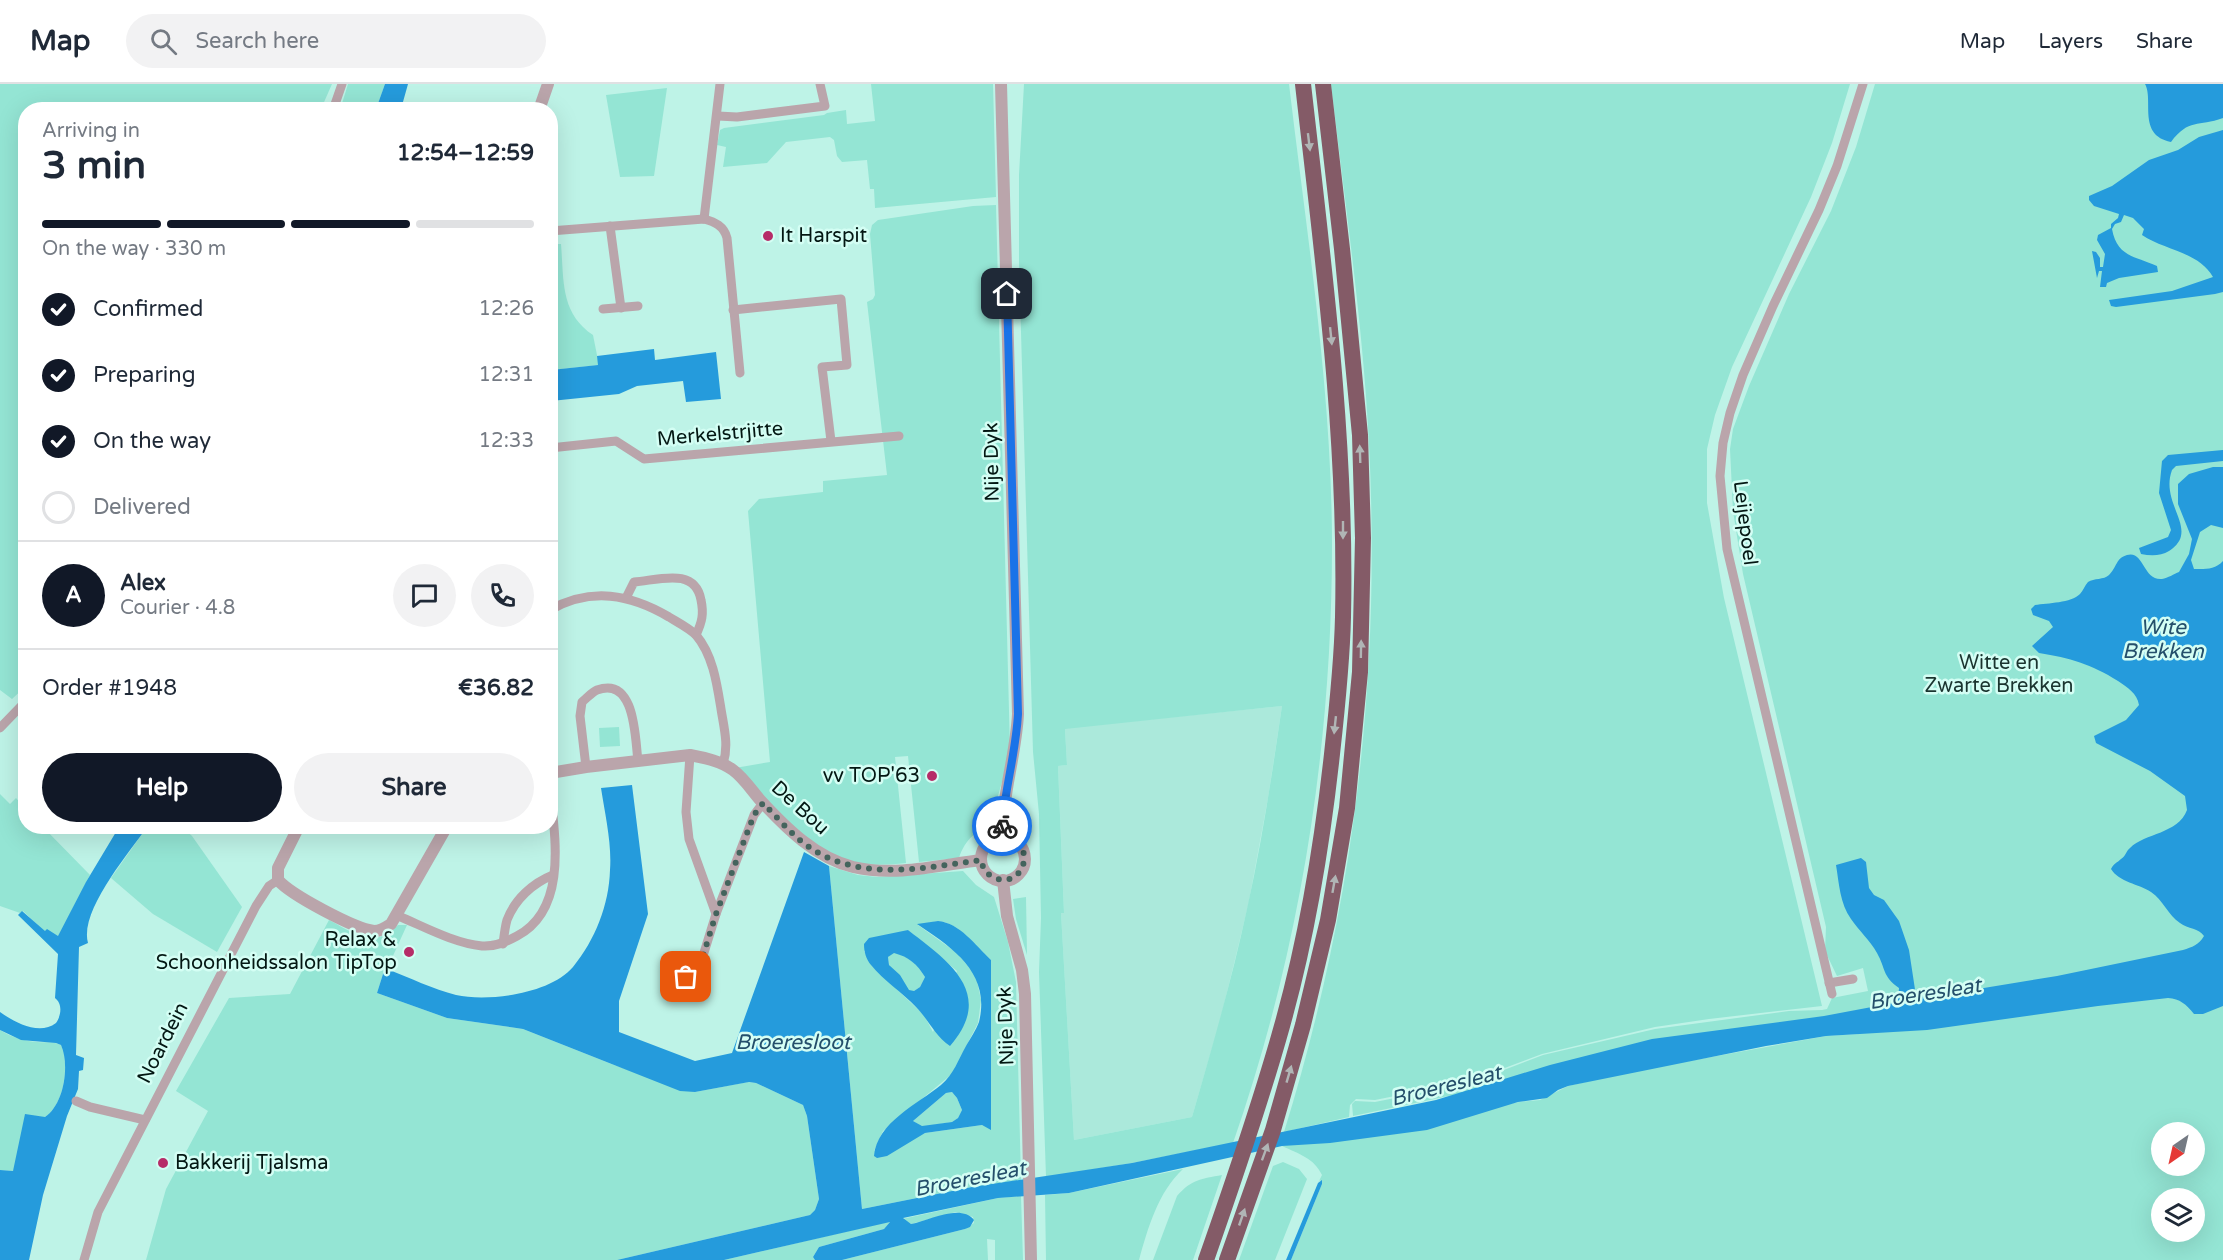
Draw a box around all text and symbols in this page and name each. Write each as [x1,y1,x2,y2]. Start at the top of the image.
search box [126,14,546,68]
text: Map [30,24,90,58]
icon: search [147,25,180,58]
text: Search here [195,28,319,54]
text: Map [1960,29,2005,54]
text: Layers [2038,29,2103,54]
text: Share [2136,29,2193,54]
text: Arriving in [42,119,140,143]
one-way arrow [1305,133,1314,152]
text: 12:54–12:59 [397,140,534,166]
text: 3 min [42,142,146,189]
place label: It Harspit [780,224,868,248]
marker: It Harspit [761,229,775,243]
text: On the way · 330 m [42,237,226,261]
pin [981,268,1032,319]
icon: home [990,277,1023,310]
icon: check [42,293,75,326]
text: Confirmed [93,296,203,322]
text: 12:26 [479,297,534,321]
one-way arrow [1326,326,1336,345]
icon: check [42,359,75,392]
text: Preparing [93,362,196,388]
text: 12:31 [479,363,534,387]
street label: Merkelstrjitte [656,417,784,451]
street label: Nije Dyk [979,422,1005,502]
icon: check [42,425,75,458]
text: On the way [93,428,211,454]
text: 12:33 [479,429,534,453]
one-way arrow [1356,444,1365,463]
street label: Leijepoel [1728,479,1762,567]
text: Delivered [93,494,191,520]
one-way arrow [1338,521,1347,540]
button: chat [393,564,456,627]
button: phone [471,564,534,627]
text: Alex [120,570,166,596]
text: A [65,582,82,608]
text: Courier · 4.8 [120,596,235,620]
water label: Wite Brekken [2122,615,2205,664]
one-way arrow [1356,639,1365,658]
park label: Witte en Zwarte Brekken [1925,651,2073,698]
text: Order #1948 [42,675,177,701]
text: €36.82 [458,675,534,701]
one-way arrow [1330,716,1340,735]
button: Help [42,753,282,822]
button: Share [294,753,534,822]
place label: vv TOP'63 [823,764,920,788]
marker: vv TOP'63 [925,769,939,783]
street label: De Bou [766,776,834,840]
courier [972,796,1032,856]
icon: bike [986,810,1019,843]
one-way arrow [1330,874,1339,893]
place label: Relax & Schoonheidssalon TipTop [156,928,397,975]
marker: Relax & Schoonheidssalon TipTop [402,945,416,959]
pin [660,951,711,1002]
icon: bag [669,960,702,993]
water label: Broeresleat [1867,972,1985,1015]
street label: Nije Dyk [993,986,1019,1066]
street label: Noardein [132,999,194,1087]
water label: Broeresloot [735,1030,853,1055]
water label: Broeresleat [1388,1060,1506,1112]
one-way arrow [1285,1064,1294,1082]
north arrow [2151,1122,2205,1176]
map controls [2151,1122,2205,1242]
one-way arrow [1261,1143,1270,1161]
place label: Bakkerij Tjalsma [175,1151,328,1175]
marker: Bakkerij Tjalsma [156,1156,170,1170]
water label: Broeresleat [912,1156,1030,1202]
button: layers [2151,1188,2205,1242]
one-way arrow [1238,1208,1247,1226]

